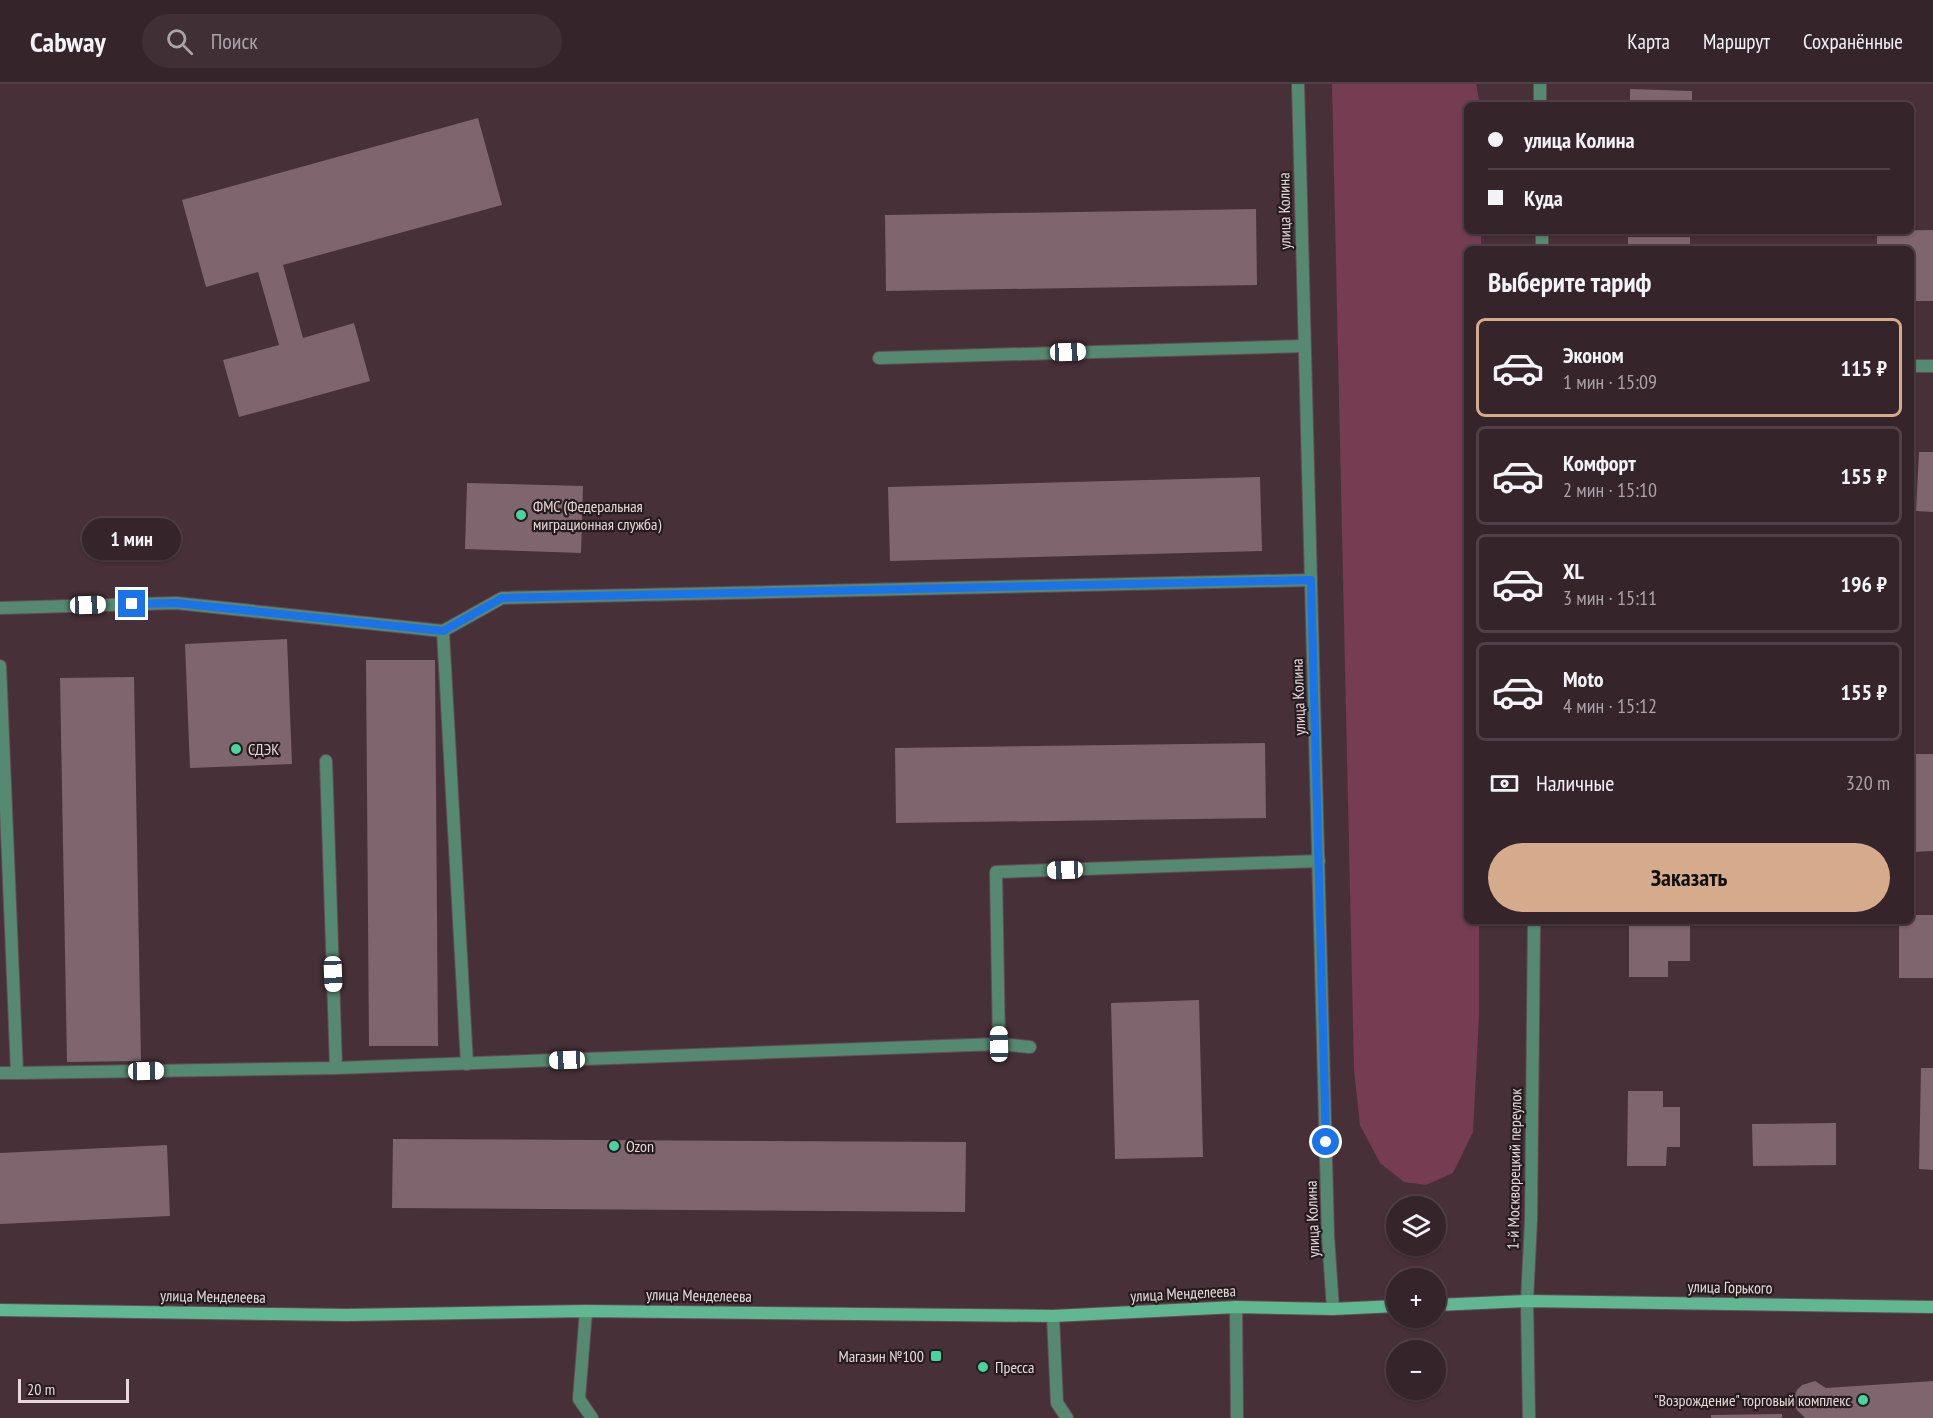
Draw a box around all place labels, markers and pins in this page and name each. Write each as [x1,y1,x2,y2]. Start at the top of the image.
place label: ФМС (Федеральная миграционная служба) [533,496,661,534]
marker: ФМС (Федеральная миграционная служба) [514,508,528,522]
place label: СДЭК [248,739,279,759]
marker: СДЭК [229,742,243,756]
place label: Ozon [626,1136,654,1156]
marker: Ozon [607,1139,621,1153]
place label: Магазин №100 [838,1346,924,1366]
marker: Магазин №100 [929,1349,943,1363]
place label: Пресса [995,1357,1034,1377]
marker: Пресса [976,1360,990,1374]
place label: "Возрождение" торговый комплекс [1654,1390,1851,1410]
marker: "Возрождение" торговый комплекс [1856,1393,1870,1407]

